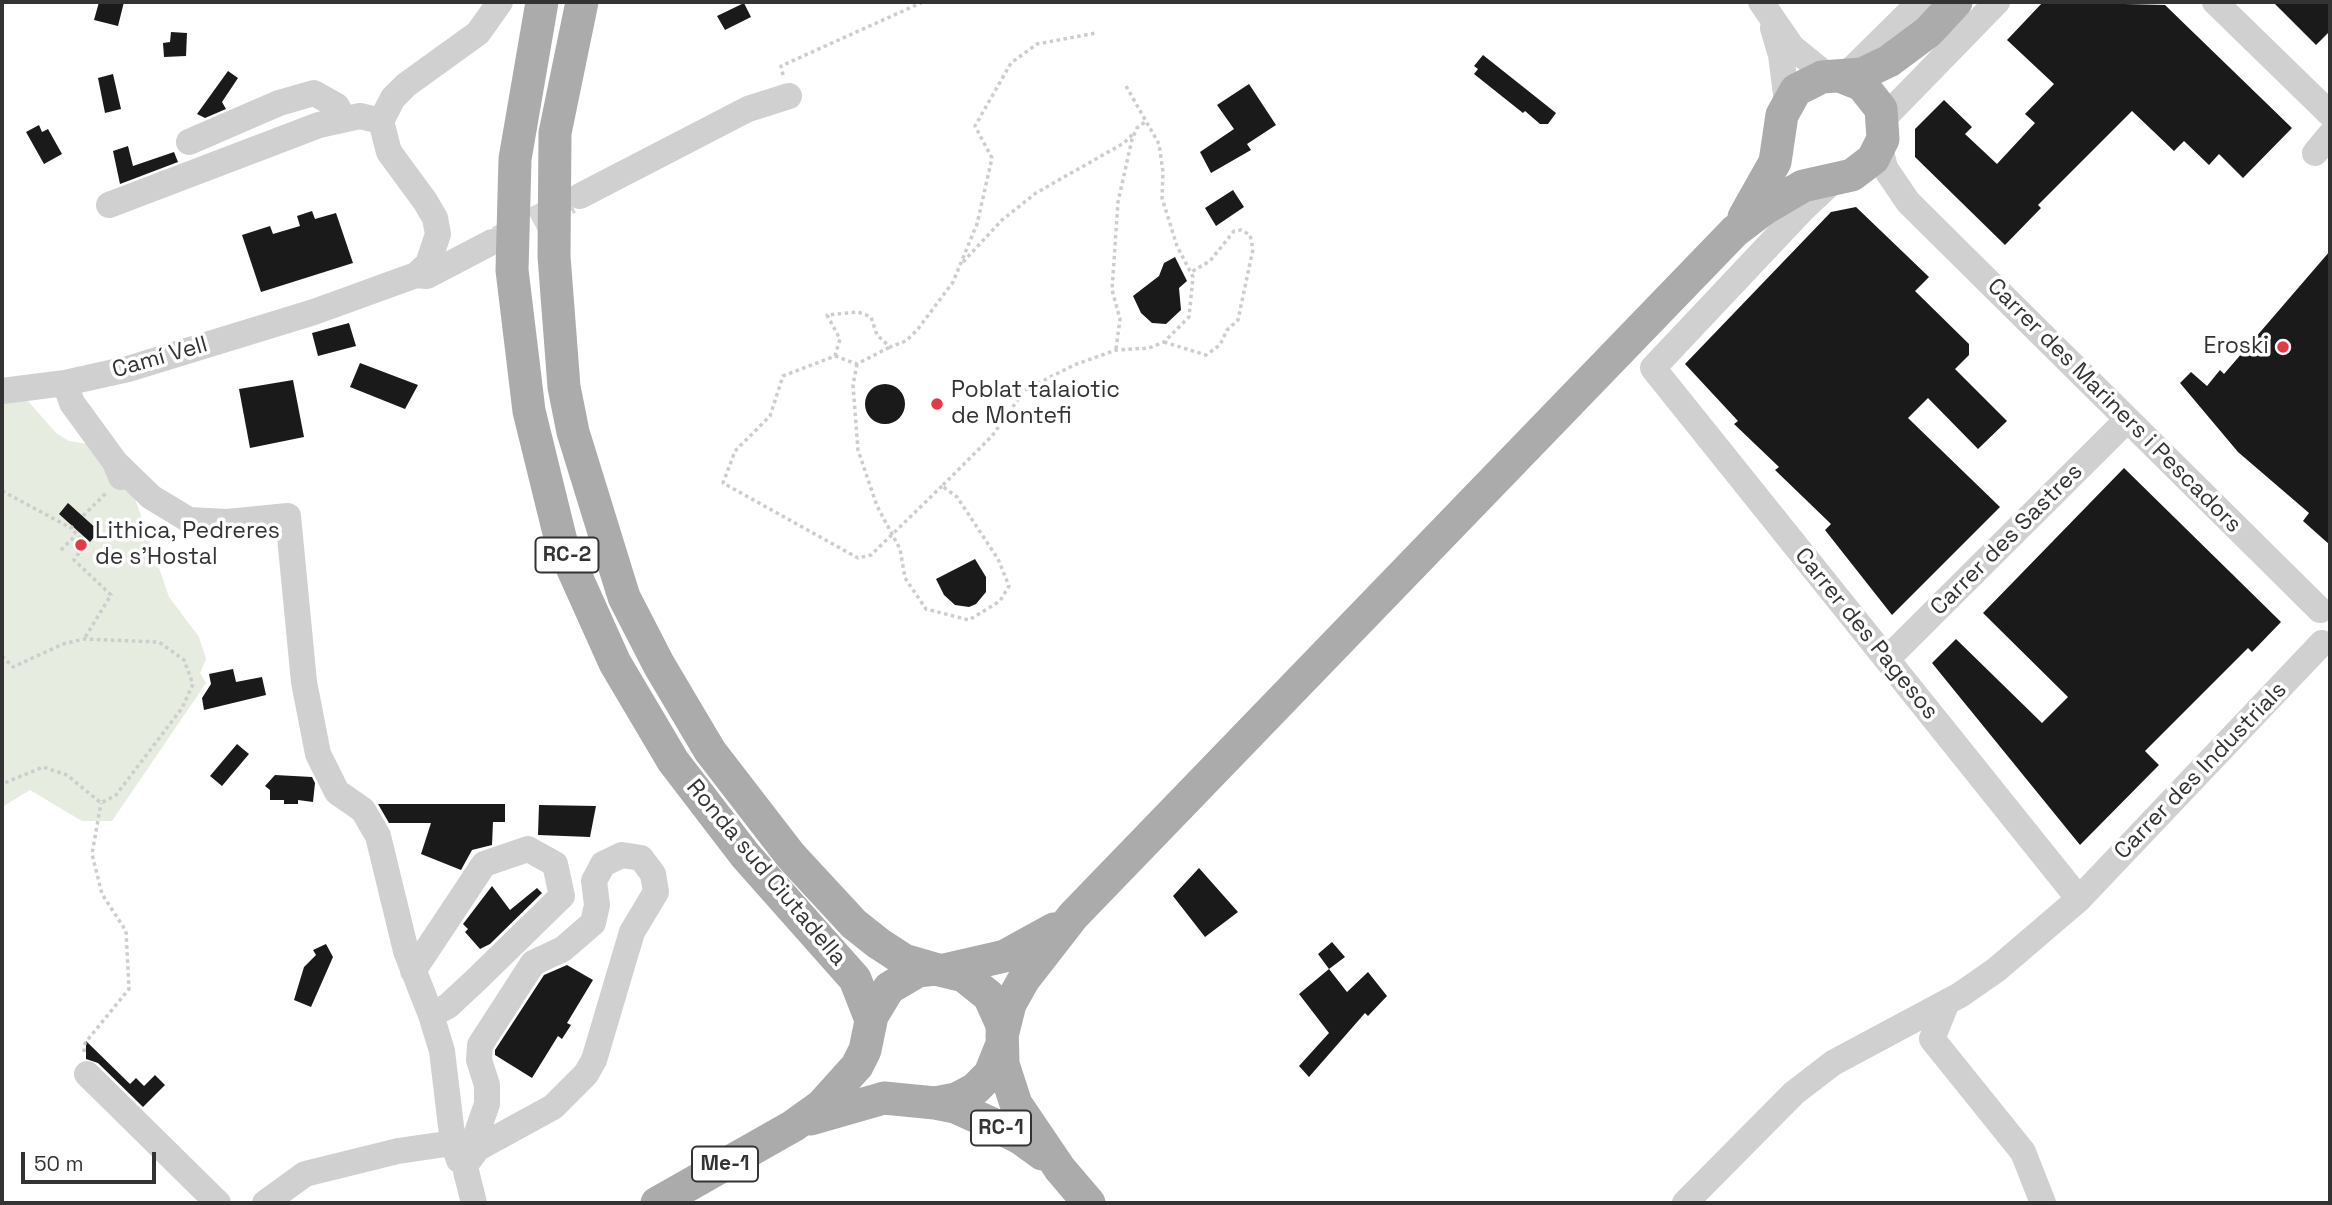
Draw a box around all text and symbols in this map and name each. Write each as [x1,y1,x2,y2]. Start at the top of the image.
street label: Carrer des Mariners i Pescadors [1981,273,2247,539]
street label: Camí Vell [109,331,211,385]
place label: Eroski [2203,333,2269,361]
marker: Eroski [2275,339,2291,355]
place label: Poblat talaiotic de Montefi [951,377,1120,431]
marker: Poblat talaiotic de Montefi [929,396,945,412]
street label: Carrer des Sastres [1925,458,2089,622]
place label: Lithica, Pedreres de s'Hostal [95,518,280,572]
marker: Lithica, Pedreres de s'Hostal [73,537,89,553]
road number: RC-2 [536,538,598,572]
street label: Carrer des Pagesos [1788,543,1944,725]
street label: Carrer des Industrials [2109,677,2293,865]
street label: Ronda sud Ciutadella [680,774,852,972]
road number: RC-1 [971,1110,1031,1146]
scale bar [24,1138,159,1182]
road number: Me-1 [692,1146,758,1182]
text: 50 m [34,1150,84,1177]

